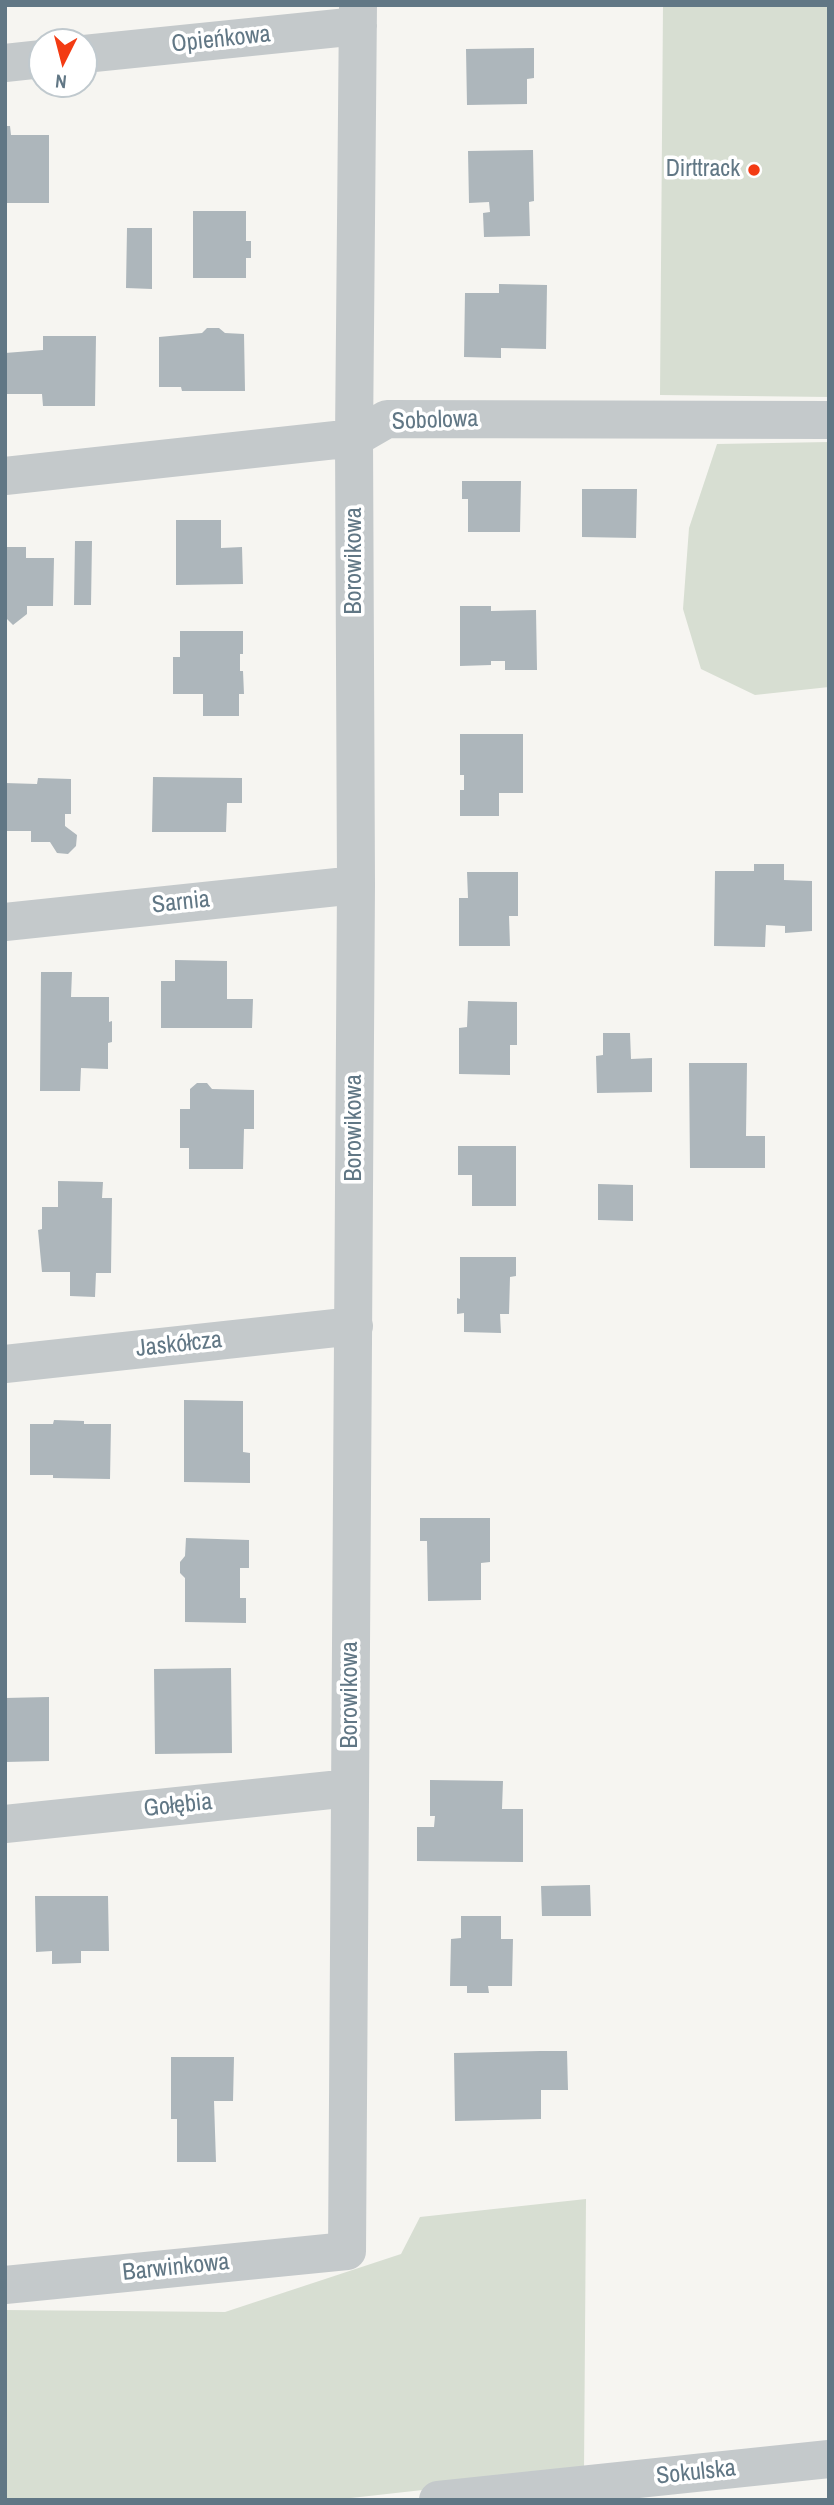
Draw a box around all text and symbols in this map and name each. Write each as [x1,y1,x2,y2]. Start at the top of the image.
street label: Opieńkowa [170,20,272,60]
north arrow [28,28,98,98]
text: N [54,68,68,95]
place label: Dirttrack [666,156,740,184]
marker: Dirttrack [746,162,762,178]
street label: Sobolowa [391,405,479,437]
street label: Borowikowa [341,507,369,615]
street label: Sarnia [151,886,211,920]
street label: Borowikowa [341,1074,369,1182]
street label: Jaskółcza [135,1326,223,1364]
street label: Borowikowa [337,1641,365,1749]
street label: Gołębia [142,1788,214,1824]
street label: Barwinkowa [121,2248,231,2288]
street label: Sokulska [655,2455,737,2491]

